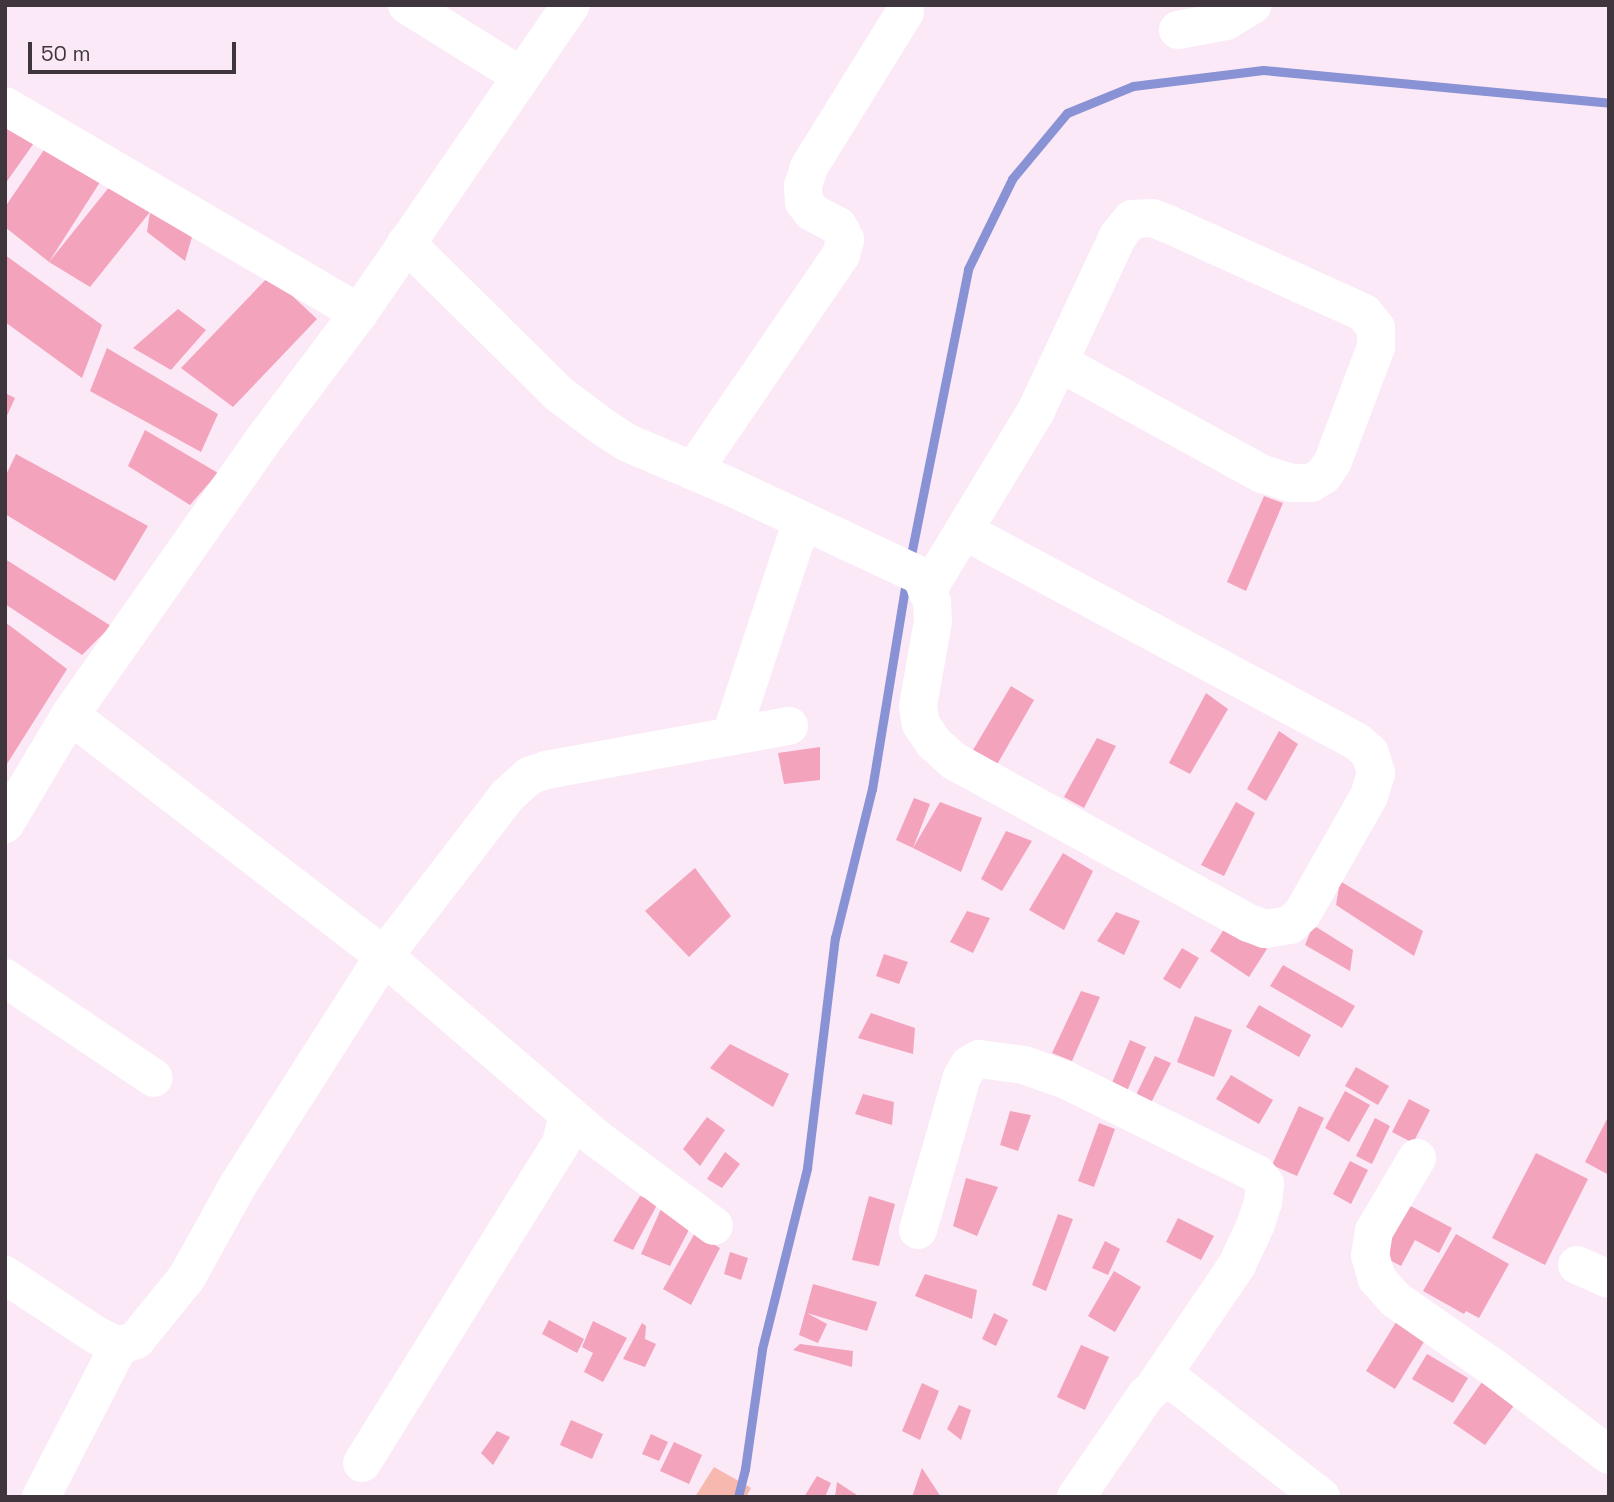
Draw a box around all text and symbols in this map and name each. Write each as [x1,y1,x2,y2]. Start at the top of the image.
scale bar [32,28,240,72]
text: 50 m [41,40,91,67]

